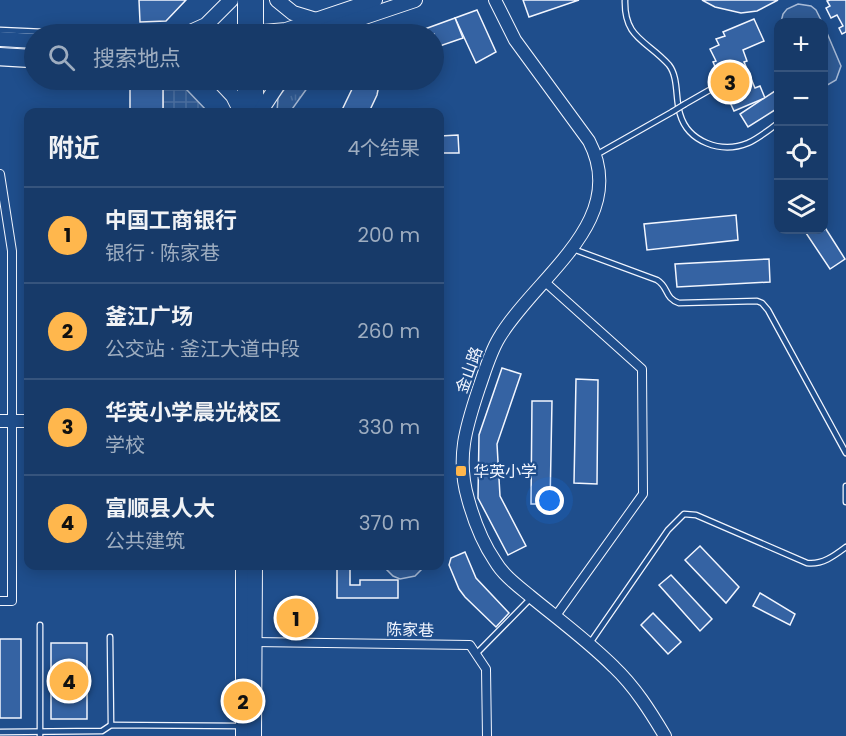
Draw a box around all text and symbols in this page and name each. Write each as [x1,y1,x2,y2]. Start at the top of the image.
map controls [774,18,828,234]
button: + [774,18,828,72]
search box [24,24,444,90]
icon: search [45,41,78,74]
text: 搜索地点 [93,43,181,74]
pin: 3 [710,60,750,104]
button: − [774,72,828,126]
button: locate [774,126,828,180]
text: 附近 [48,130,100,166]
text: 4个结果 [347,134,420,162]
button: layers [774,180,828,234]
text: 中国工商银行 [105,205,237,236]
text: 1 [64,221,71,249]
text: 200 m [357,221,420,249]
text: 银行 · 陈家巷 [105,239,220,267]
text: 釜江广场 [105,301,193,332]
text: 2 [62,317,73,345]
text: 260 m [357,317,420,345]
text: 公交站 · 釜江大道中段 [105,335,300,363]
street label: 金山路 [450,344,488,396]
text: 华英小学晨光校区 [105,397,281,428]
text: 3 [61,413,74,441]
text: 330 m [358,413,420,441]
text: 学校 [105,431,145,459]
place label: 华英小学 [473,460,537,483]
marker: 华英小学 [454,464,468,478]
your location [535,486,564,515]
text: 富顺县人大 [105,493,215,524]
text: 4 [61,509,74,537]
text: 370 m [359,509,420,537]
text: 公共建筑 [105,527,185,555]
pin: 1 [276,596,316,640]
street label: 陈家巷 [386,618,434,642]
pin: 4 [50,658,88,704]
pin: 2 [224,678,262,724]

